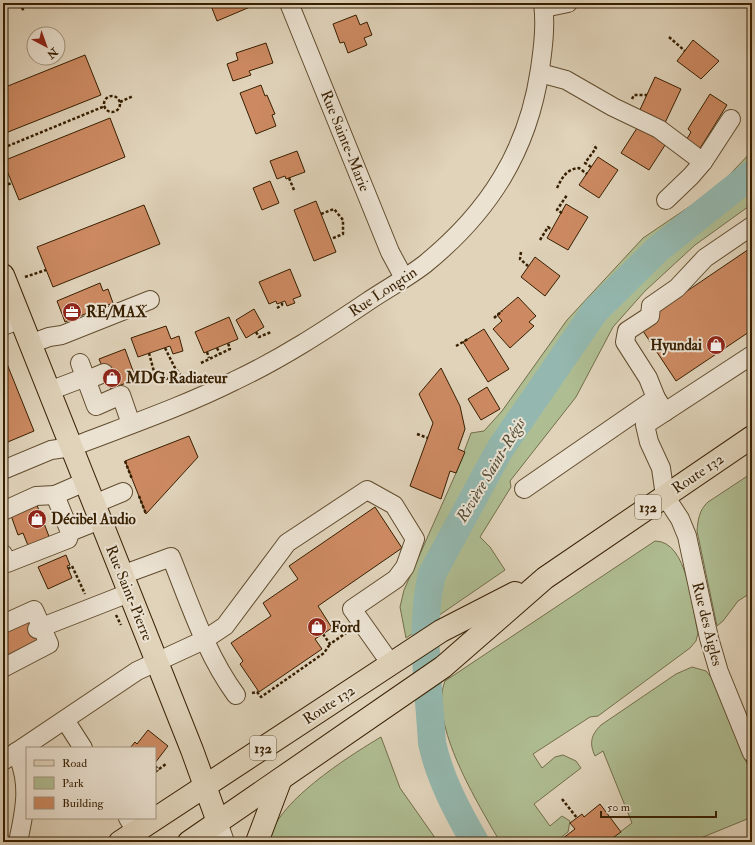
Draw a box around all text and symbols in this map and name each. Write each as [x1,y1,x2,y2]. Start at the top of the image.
north arrow [26,26,66,66]
text: N [43,44,61,62]
street label: Rue Sainte-Marie [316,87,374,195]
street label: Rue Longtin [345,263,421,321]
office icon: RE/MAX [61,301,83,323]
place label: RE/MAX [86,303,147,322]
shop icon: Hyundai [705,334,727,356]
place label: Hyundai [650,336,702,356]
shop icon: MDG Radiateur [101,367,123,389]
place label: MDG Radiateur [125,369,228,388]
water label: Rivière Saint-Régis [451,414,530,527]
street label: Route 132 [668,450,728,498]
road number: 132 [635,495,661,519]
shop icon: Décibel Audio [26,508,48,530]
place label: Décibel Audio [51,510,137,529]
street label: Rue Saint-Pierre [101,542,157,644]
street label: Rue des Aigles [687,580,727,668]
shop icon: Ford [306,616,328,638]
place label: Ford [331,618,361,637]
street label: Route 132 [299,681,359,729]
road number: 132 [250,736,276,760]
legend [26,747,156,819]
text: Road [62,756,87,771]
text: Park [62,776,84,791]
scale bar [601,793,716,819]
text: Building [62,796,105,811]
text: 50 m [607,800,631,815]

